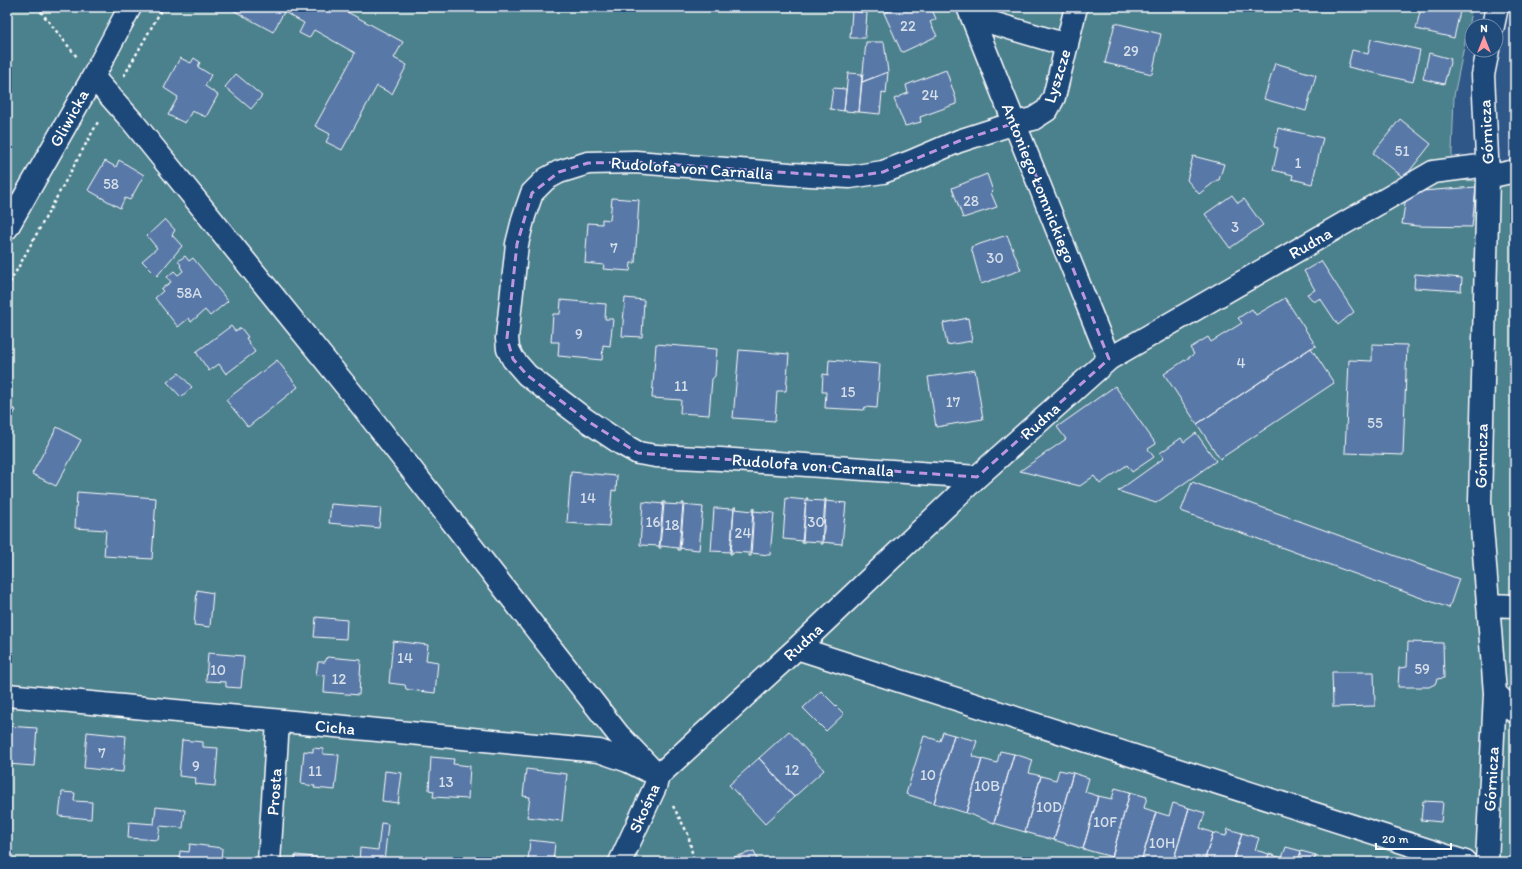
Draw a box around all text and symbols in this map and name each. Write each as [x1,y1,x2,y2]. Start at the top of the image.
house number: 22 [900,17,916,35]
north arrow [1464,18,1504,58]
text: N [1480,22,1488,35]
house number: 29 [1123,42,1139,60]
street label: Lyszcze [1039,47,1075,105]
street label: Gliwicka [45,86,93,150]
house number: 24 [922,86,938,104]
street label: Górnicza [1474,99,1498,165]
street label: Antoniego Łomnickiego [998,100,1080,266]
house number: 51 [1395,142,1409,160]
street label: Rudolofa von Carnalla [610,152,774,184]
house number: 1 [1295,154,1302,172]
house number: 58 [103,175,119,193]
house number: 28 [963,192,979,210]
house number: 3 [1231,218,1239,236]
street label: Rudna [1285,223,1335,263]
house number: 7 [610,239,618,257]
house number: 30 [986,249,1004,267]
house number: 58A [176,284,202,302]
house number: 9 [575,325,583,343]
house number: 4 [1236,354,1246,372]
house number: 11 [674,377,688,395]
house number: 15 [841,383,856,401]
house number: 17 [946,393,961,411]
street label: Rudna [1016,398,1064,444]
house number: 55 [1367,414,1383,432]
street label: Górnicza [1470,423,1492,489]
street label: Rudolofa von Carnalla [731,449,895,481]
house number: 14 [580,489,596,507]
house number: 16 [646,513,661,531]
house number: 30 [807,513,825,531]
house number: 18 [664,516,680,534]
house number: 24 [735,524,751,542]
street label: Rudna [779,619,827,665]
house number: 14 [397,649,413,667]
house number: 59 [1414,660,1430,678]
house number: 10 [210,661,226,679]
house number: 12 [332,670,347,688]
street label: Cicha [314,715,356,739]
house number: 7 [98,744,106,762]
street label: Górnicza [1479,746,1503,812]
house number: 9 [192,757,200,775]
house number: 12 [785,761,800,779]
house number: 11 [308,762,322,780]
house number: 10 [920,766,936,784]
street label: Prosta [262,768,286,816]
house number: 13 [438,773,454,791]
house number: 10B [974,777,1000,795]
street label: Skośna [624,780,664,836]
house number: 10D [1036,798,1062,816]
house number: 10F [1093,813,1117,831]
scale bar [1376,825,1451,851]
text: 20 m [1382,832,1409,846]
house number: 10H [1149,834,1175,852]

